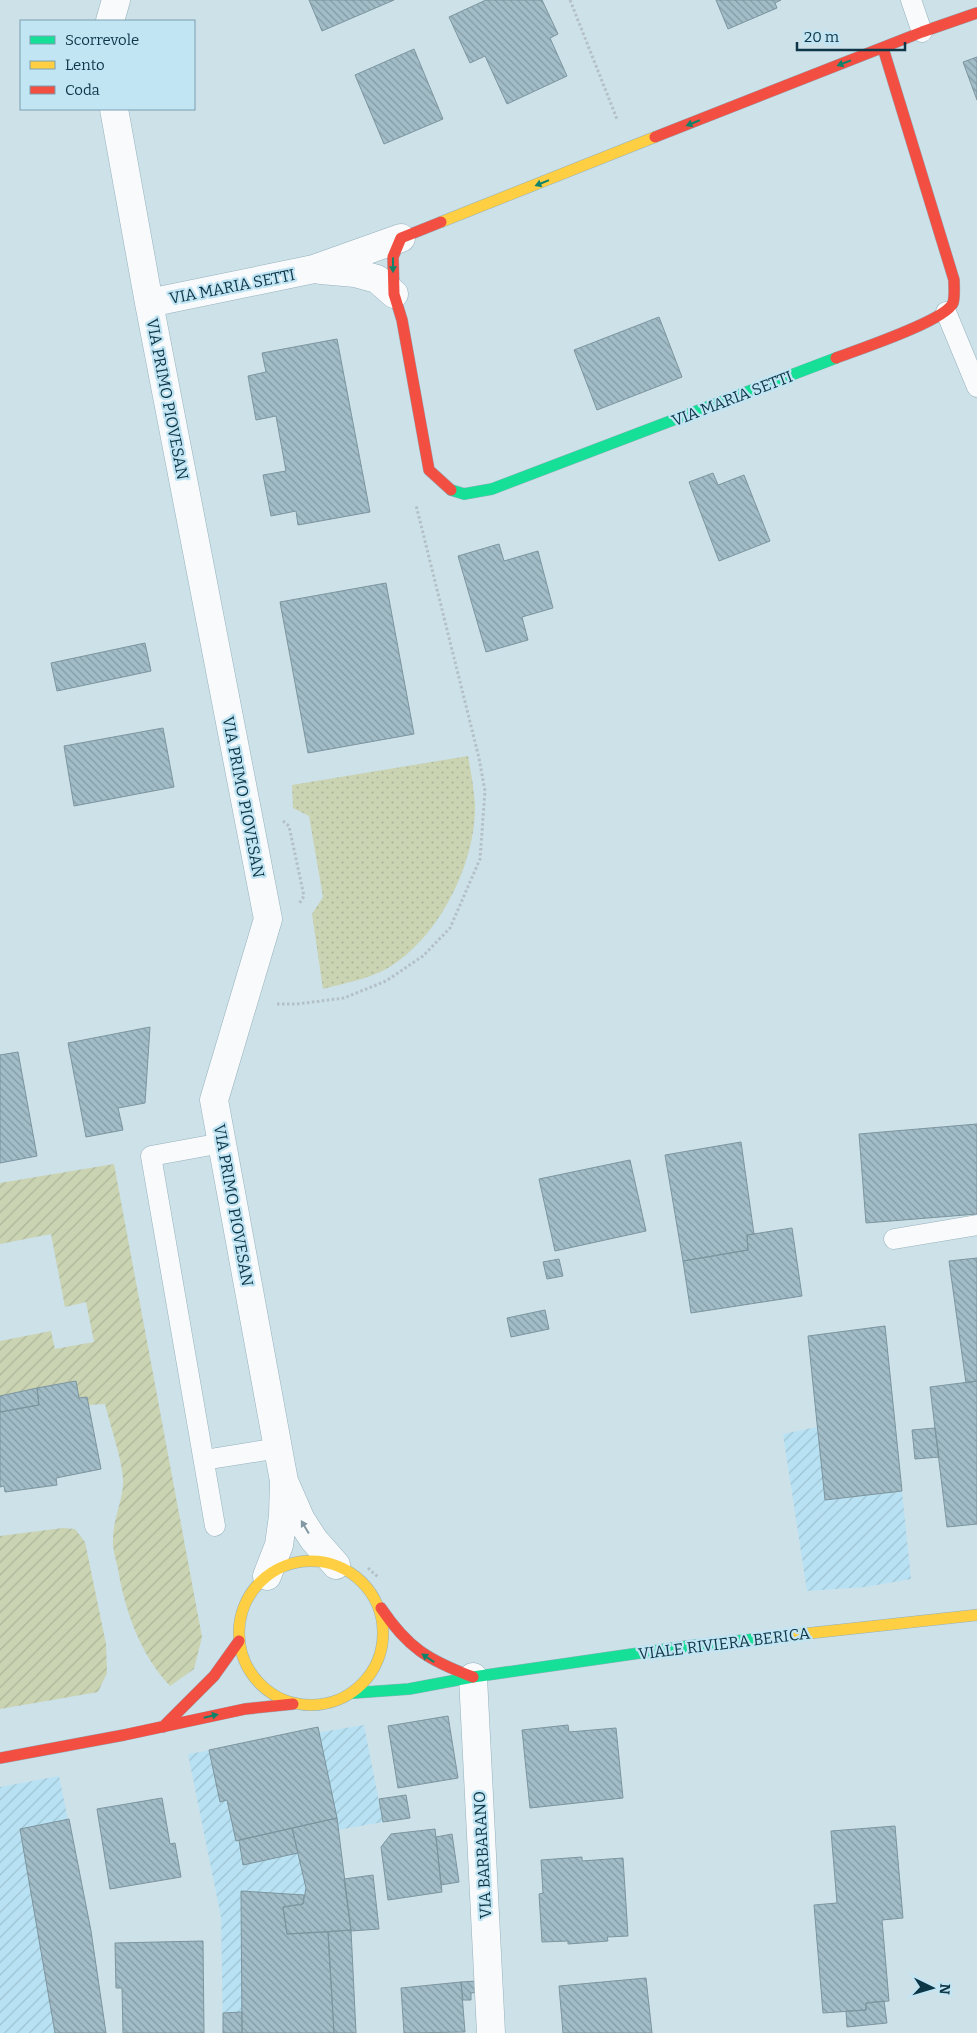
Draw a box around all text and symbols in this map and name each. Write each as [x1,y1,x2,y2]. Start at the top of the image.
legend [20,20,195,110]
scale bar [797,20,904,52]
text: 20 m [804,28,840,46]
text: Scorrevole [65,31,139,49]
text: Lento [65,56,105,74]
one-way arrow [837,60,851,68]
text: Coda [65,81,100,99]
one-way arrow [685,119,700,127]
one-way arrow [534,179,549,187]
one-way arrow [389,257,397,273]
street label: VIA MARIA SETTI [168,265,297,308]
street label: VIA PRIMO PIOVESAN [143,317,193,482]
street label: VIA MARIA SETTI [669,367,795,430]
street label: VIA PRIMO PIOVESAN [219,715,269,880]
street label: VIA PRIMO PIOVESAN [210,1123,257,1288]
one-way arrow [301,1521,310,1534]
street label: VIALE RIVIERA BERICA [637,1623,812,1663]
one-way arrow [421,1653,434,1663]
one-way arrow [204,1712,219,1720]
street label: VIA BARBARANO [470,1791,495,1919]
north arrow [907,1963,957,2013]
text: N [935,1983,953,1995]

